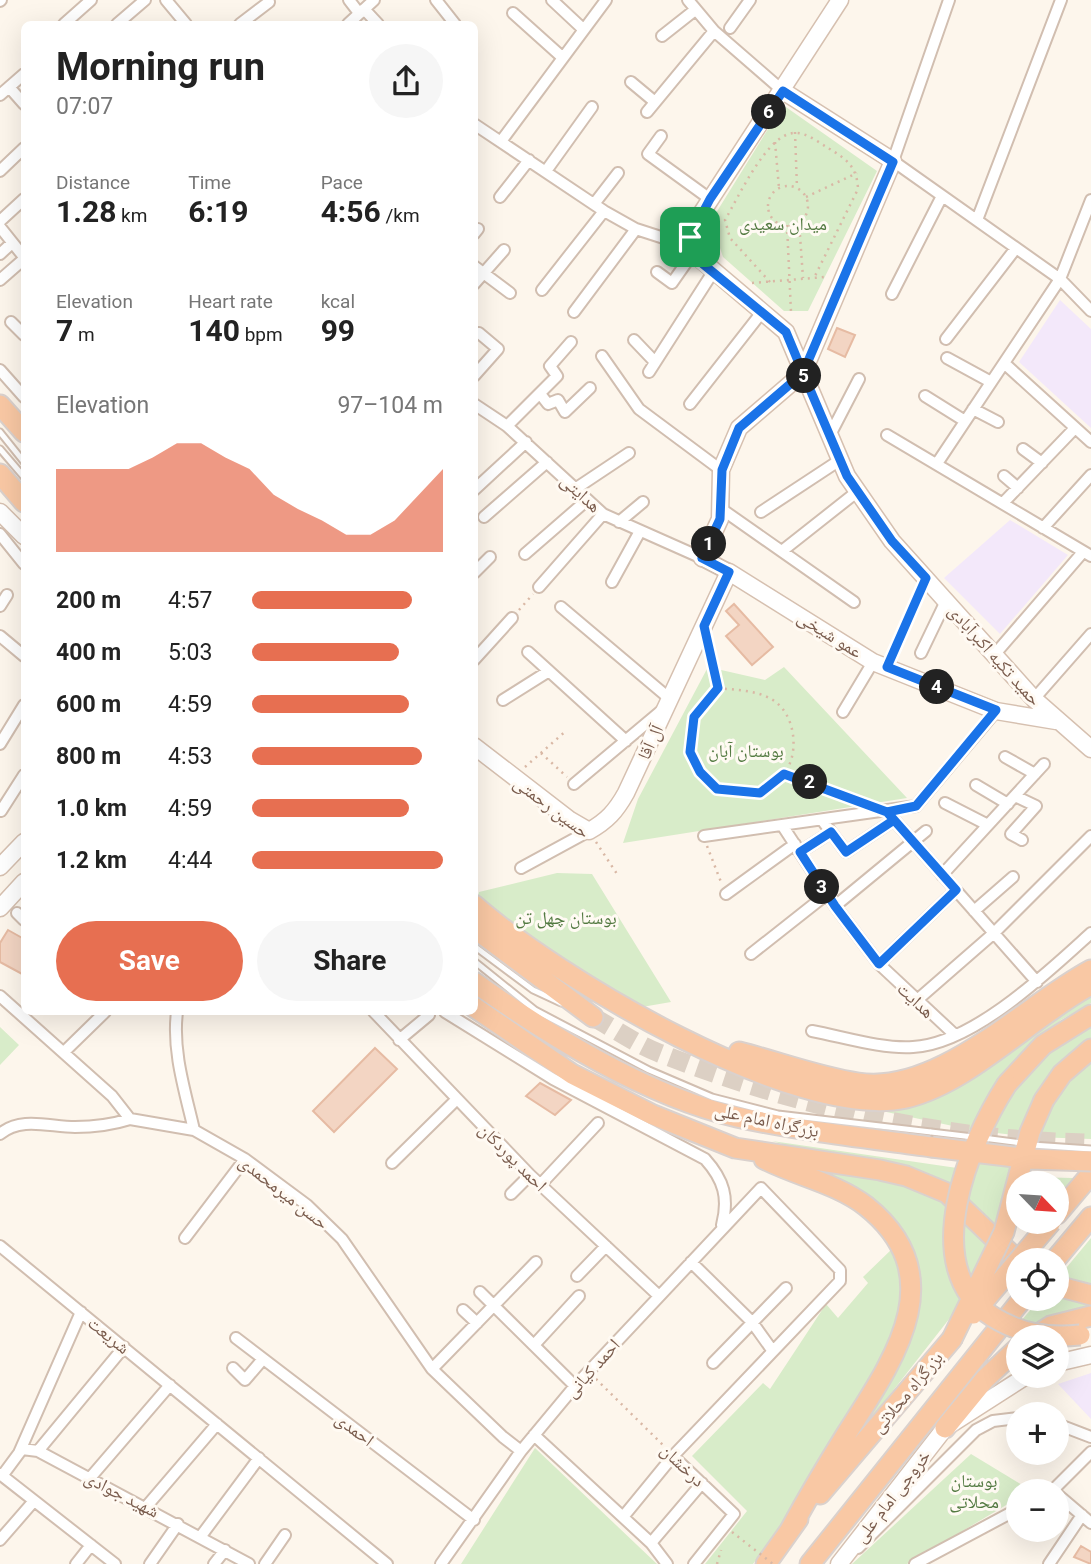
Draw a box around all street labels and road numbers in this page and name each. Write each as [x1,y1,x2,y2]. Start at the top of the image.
street label: هدایتی [556,469,605,517]
street label: حمید تکیه اکبرآبادی [943,600,1046,710]
street label: عمو شیخی [793,606,866,663]
street label: آل آقا [633,721,668,763]
street label: حسین رحمتی [509,772,594,843]
street label: هدایت [893,978,939,1023]
street label: بزرگراه امام علی [712,1099,821,1143]
street label: احمد پوردکان [474,1119,551,1196]
street label: حسن میرمحمدی [235,1151,333,1234]
street label: شریعت [84,1312,134,1358]
street label: احمد کیانی [560,1334,625,1402]
street label: بزرگراه محلاتی [867,1347,948,1438]
street label: احمدی [331,1408,378,1451]
street label: درخشان [656,1439,709,1492]
street label: خروجی امام علی [849,1446,936,1548]
street label: شهید جوادی [81,1466,163,1523]

